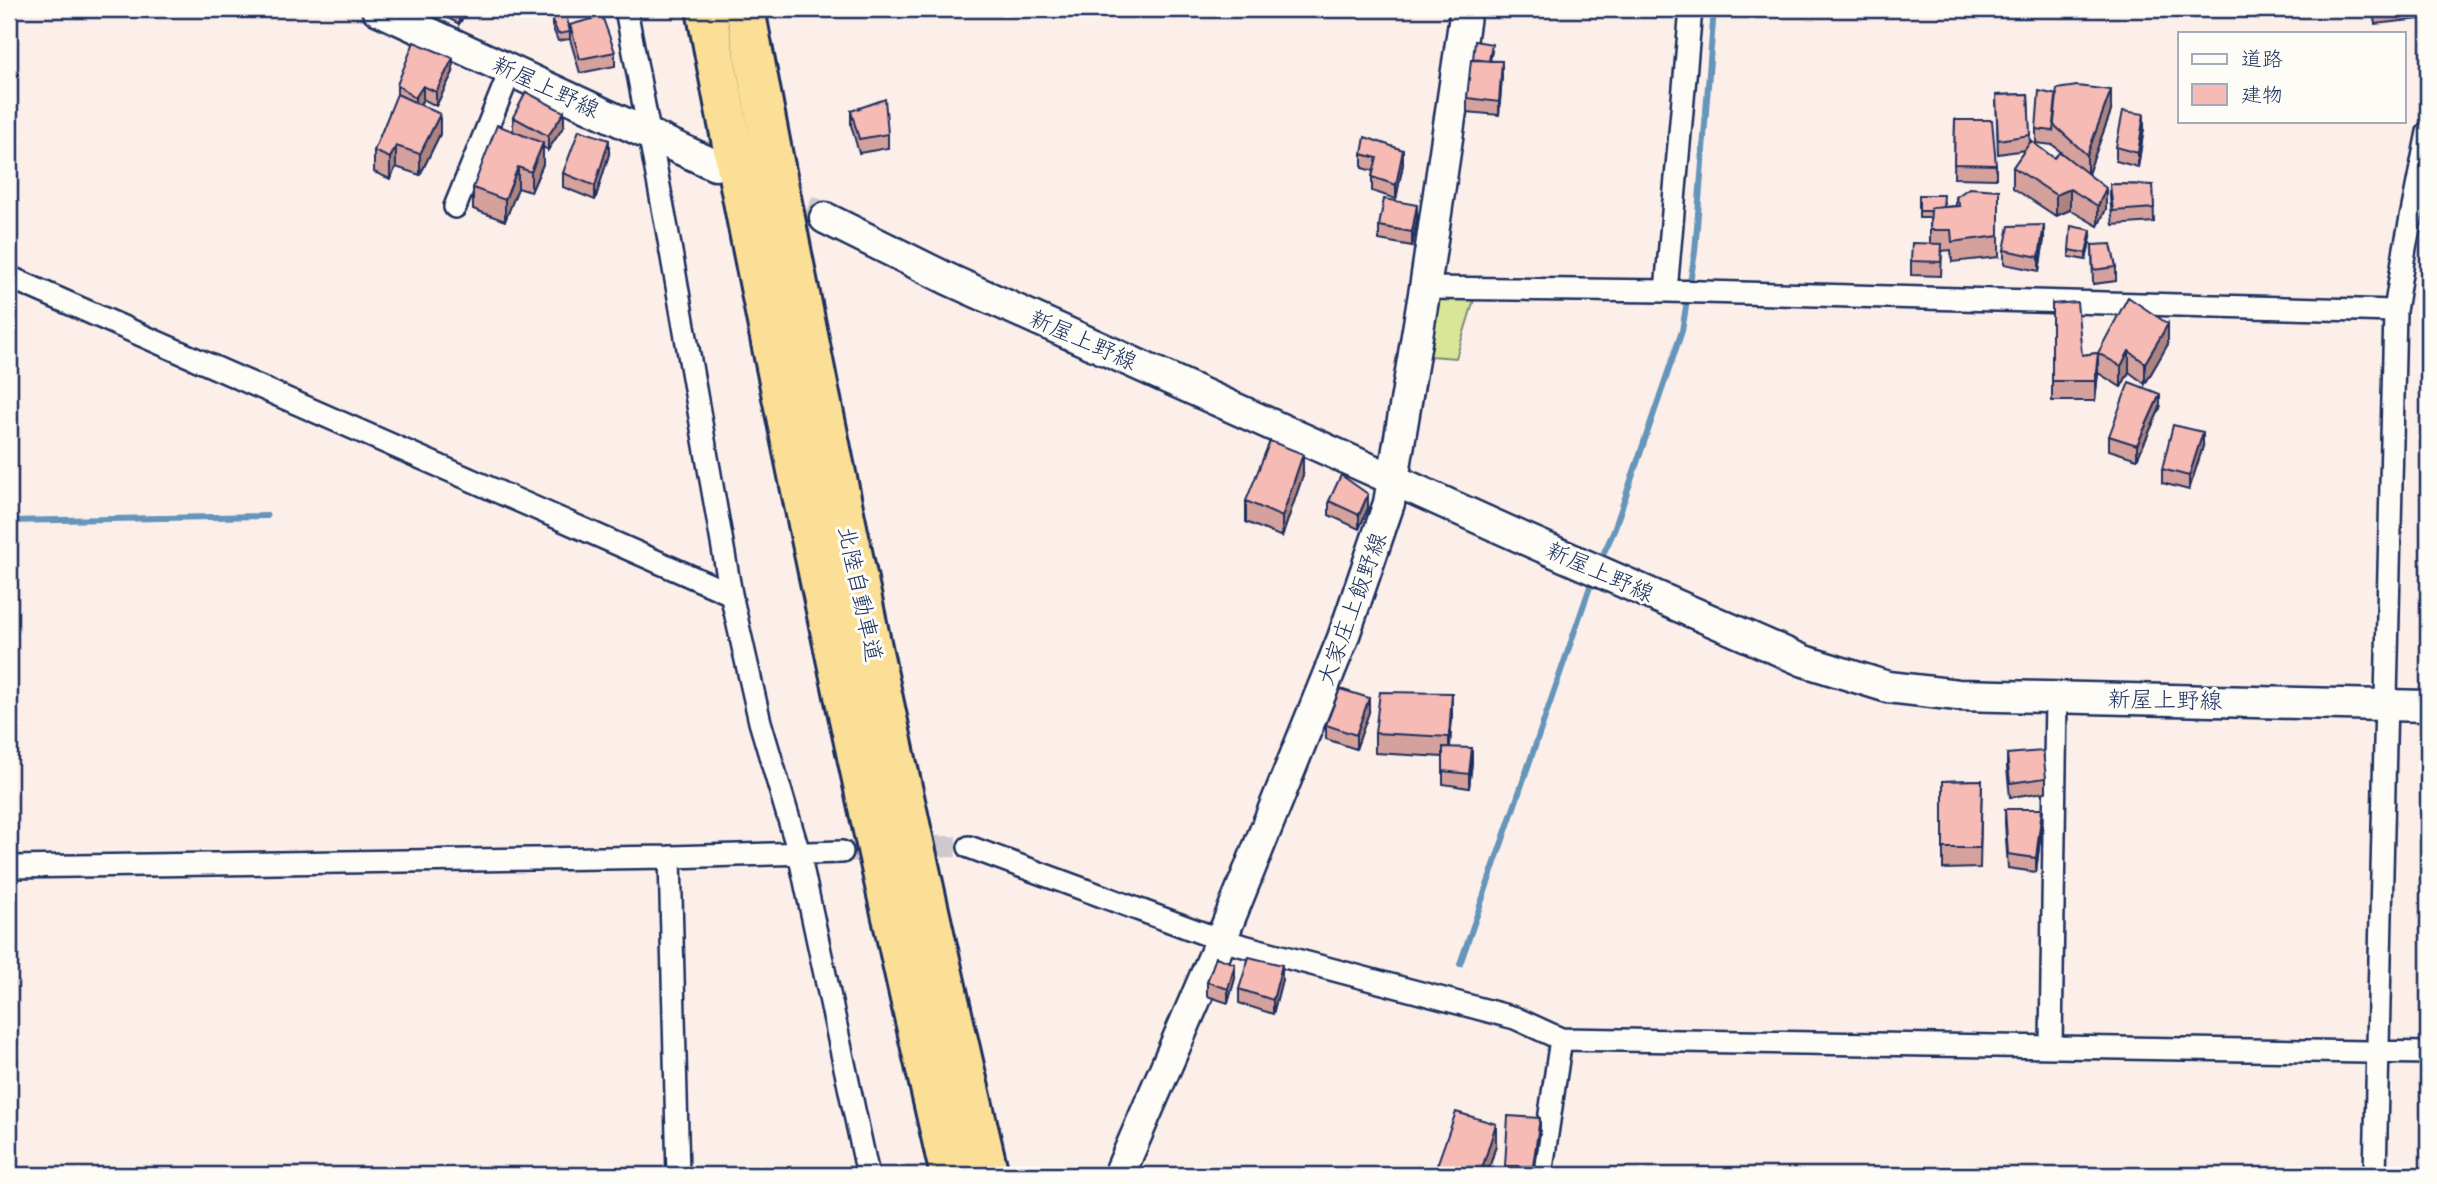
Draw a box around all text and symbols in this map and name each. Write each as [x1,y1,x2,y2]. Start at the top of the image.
legend [2178,32,2406,122]
text: 道路 [2241,47,2283,71]
street label: 新屋上野線 [488,50,604,124]
text: 建物 [2241,83,2283,107]
street label: 新屋上野線 [1025,304,1141,376]
street label: 北陸自動車道 [832,524,888,664]
street label: 大家庄上飯野線 [1312,529,1392,689]
street label: 新屋上野線 [1542,536,1658,608]
street label: 新屋上野線 [2107,685,2223,715]

